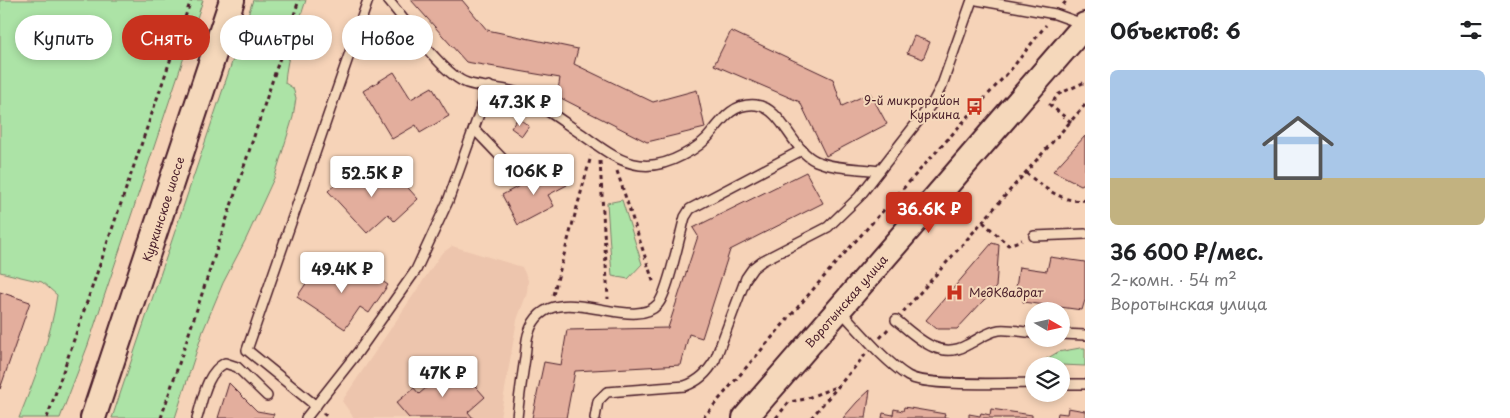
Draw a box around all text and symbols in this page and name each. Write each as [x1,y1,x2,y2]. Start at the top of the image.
text: Объектов: 6 [1110,14,1241,46]
chip: Купить [15,15,112,60]
chip: Снять [122,15,210,60]
chip: Фильтры [220,15,332,60]
chip: Новое [342,15,433,60]
icon: filters [1457,16,1485,44]
pin: 47.3K ₽ [474,84,566,127]
text: 47.3K ₽ [489,89,551,113]
place label: 9-й микрорайон Куркина [864,91,960,123]
bus stop icon: 9-й микрорайон Куркина [964,97,984,117]
icon: home [1253,103,1343,193]
street label: Куркинское шоссе [138,154,188,264]
pin: 106K ₽ [493,154,575,196]
pin: 52.5K ₽ [326,156,418,198]
text: 106K ₽ [505,158,563,182]
text: 52.5K ₽ [341,160,403,184]
pin: 36.6K ₽ [883,192,975,234]
text: 36.6K ₽ [897,196,961,220]
text: 36 600 ₽/мес. [1110,235,1264,267]
street label: Воротынская улица [801,250,892,351]
pin: 49.4K ₽ [296,252,388,294]
text: 49.4K ₽ [311,256,373,280]
text: 2-комн. · 54 m² [1110,267,1237,291]
hospital icon: МедКвадрат [945,282,965,302]
place label: МедКвадрат [969,283,1044,301]
text: Воротынская улица [1110,291,1267,315]
north arrow [1025,302,1070,348]
map controls [1025,302,1070,402]
pin: 47K ₽ [408,356,478,398]
button: layers [1025,357,1070,402]
text: 47K ₽ [419,360,467,384]

